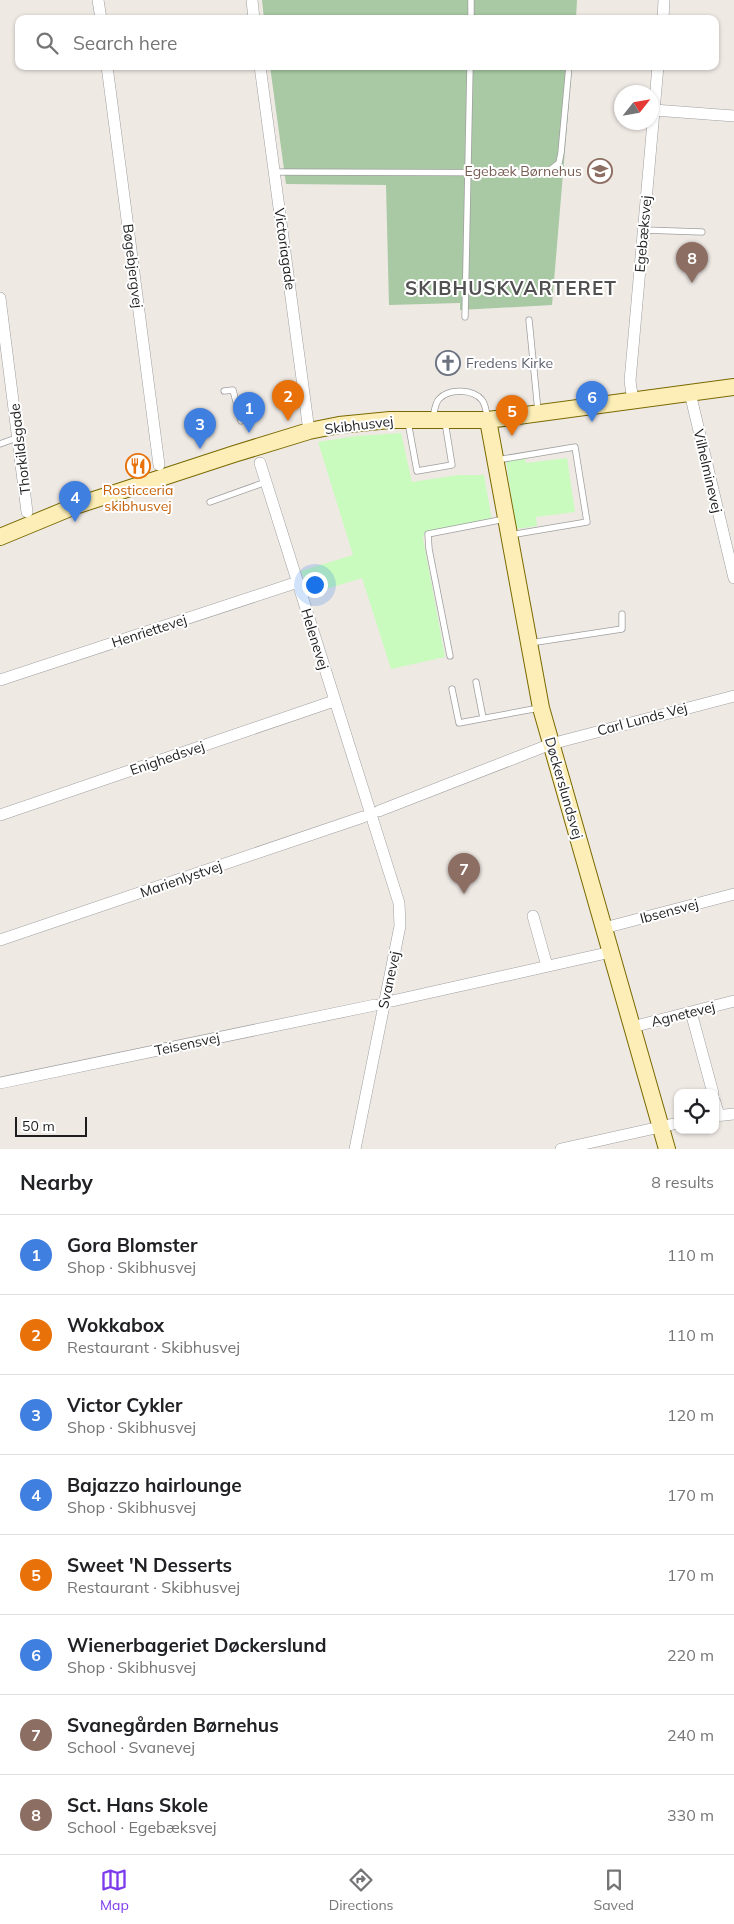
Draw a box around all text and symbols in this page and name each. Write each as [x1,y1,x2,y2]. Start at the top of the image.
search box [15,15,719,70]
icon: search [33,29,61,57]
text: Search here [73,31,177,55]
north arrow [614,85,659,130]
school or university icon: Egebæk Børnehus [587,158,613,184]
place label: Egebæk Børnehus [465,162,582,180]
street label: Egebæksvej [631,195,655,273]
street label: Victoriagade [270,207,300,291]
street label: Bøgebjergvej [119,223,147,309]
pin: 8 [676,242,708,283]
district label: SKIBHUSKVARTERET [405,276,617,300]
church icon: Fredens Kirke [435,350,461,376]
place label: Fredens Kirke [466,354,553,372]
pin: 2 [272,380,304,421]
pin: 6 [576,381,608,422]
pin: 1 [233,392,265,433]
pin: 5 [496,395,528,436]
street label: Thorkildsgade [5,402,35,496]
pin: 3 [184,408,216,449]
street label: Skibhusvej [324,412,394,438]
street label: Vilhelminevej [690,427,726,515]
restaurant icon: Rosticceria skibhusvej [125,453,151,479]
pin: 4 [59,481,91,522]
place label: Rosticceria skibhusvej [103,481,173,515]
your location [302,572,328,598]
street label: Helenevej [297,606,333,672]
street label: Henriettevej [109,610,189,652]
street label: Carl Lunds Vej [595,698,689,740]
street label: Døckerslundsvej [541,735,587,841]
street label: Enighedsvej [127,737,207,779]
pin: 7 [448,853,480,894]
street label: Marienlystvej [138,857,224,901]
street label: Ibsensvej [638,895,700,927]
street label: Svanevej [374,950,404,1010]
street label: Agnetevej [649,997,717,1031]
street label: Teisensvej [153,1028,221,1060]
map controls [674,1089,719,1134]
button: locate [674,1089,719,1134]
scale bar [15,1114,88,1137]
text: 50 m [22,1117,55,1135]
text: Nearby [20,1169,93,1195]
text: 8 results [651,1172,714,1192]
text: Gora Blomster [67,1233,197,1257]
text: 1 [31,1245,41,1265]
text: 110 m [667,1245,714,1265]
text: Shop · Skibhusvej [67,1257,196,1277]
text: Wokkabox [67,1313,164,1337]
text: 2 [31,1325,41,1345]
text: 110 m [667,1325,714,1345]
text: Restaurant · Skibhusvej [67,1337,240,1357]
text: Victor Cykler [67,1393,182,1417]
text: 3 [31,1405,41,1425]
text: 120 m [667,1405,714,1425]
text: Shop · Skibhusvej [67,1417,196,1437]
text: Bajazzo hairlounge [67,1473,242,1497]
text: 4 [31,1485,41,1505]
text: 170 m [667,1485,714,1505]
text: Shop · Skibhusvej [67,1497,196,1517]
text: Sweet 'N Desserts [67,1553,232,1577]
text: 5 [31,1565,41,1585]
text: 170 m [667,1565,714,1585]
text: Restaurant · Skibhusvej [67,1577,240,1597]
text: Wienerbageriet Døckerslund [67,1633,326,1657]
text: 6 [31,1645,41,1665]
text: 220 m [667,1645,714,1665]
text: Shop · Skibhusvej [67,1657,196,1677]
text: Svanegården Børnehus [67,1713,279,1737]
text: 7 [31,1725,41,1745]
text: 240 m [667,1725,714,1745]
text: School · Svanevej [67,1737,195,1757]
text: Sct. Hans Skole [67,1793,208,1817]
text: 8 [31,1805,41,1825]
text: 330 m [667,1805,714,1825]
text: School · Egebæksvej [67,1817,217,1837]
tab: Map [100,1866,129,1914]
tab: Directions [329,1866,394,1914]
tab: Saved [594,1866,634,1914]

